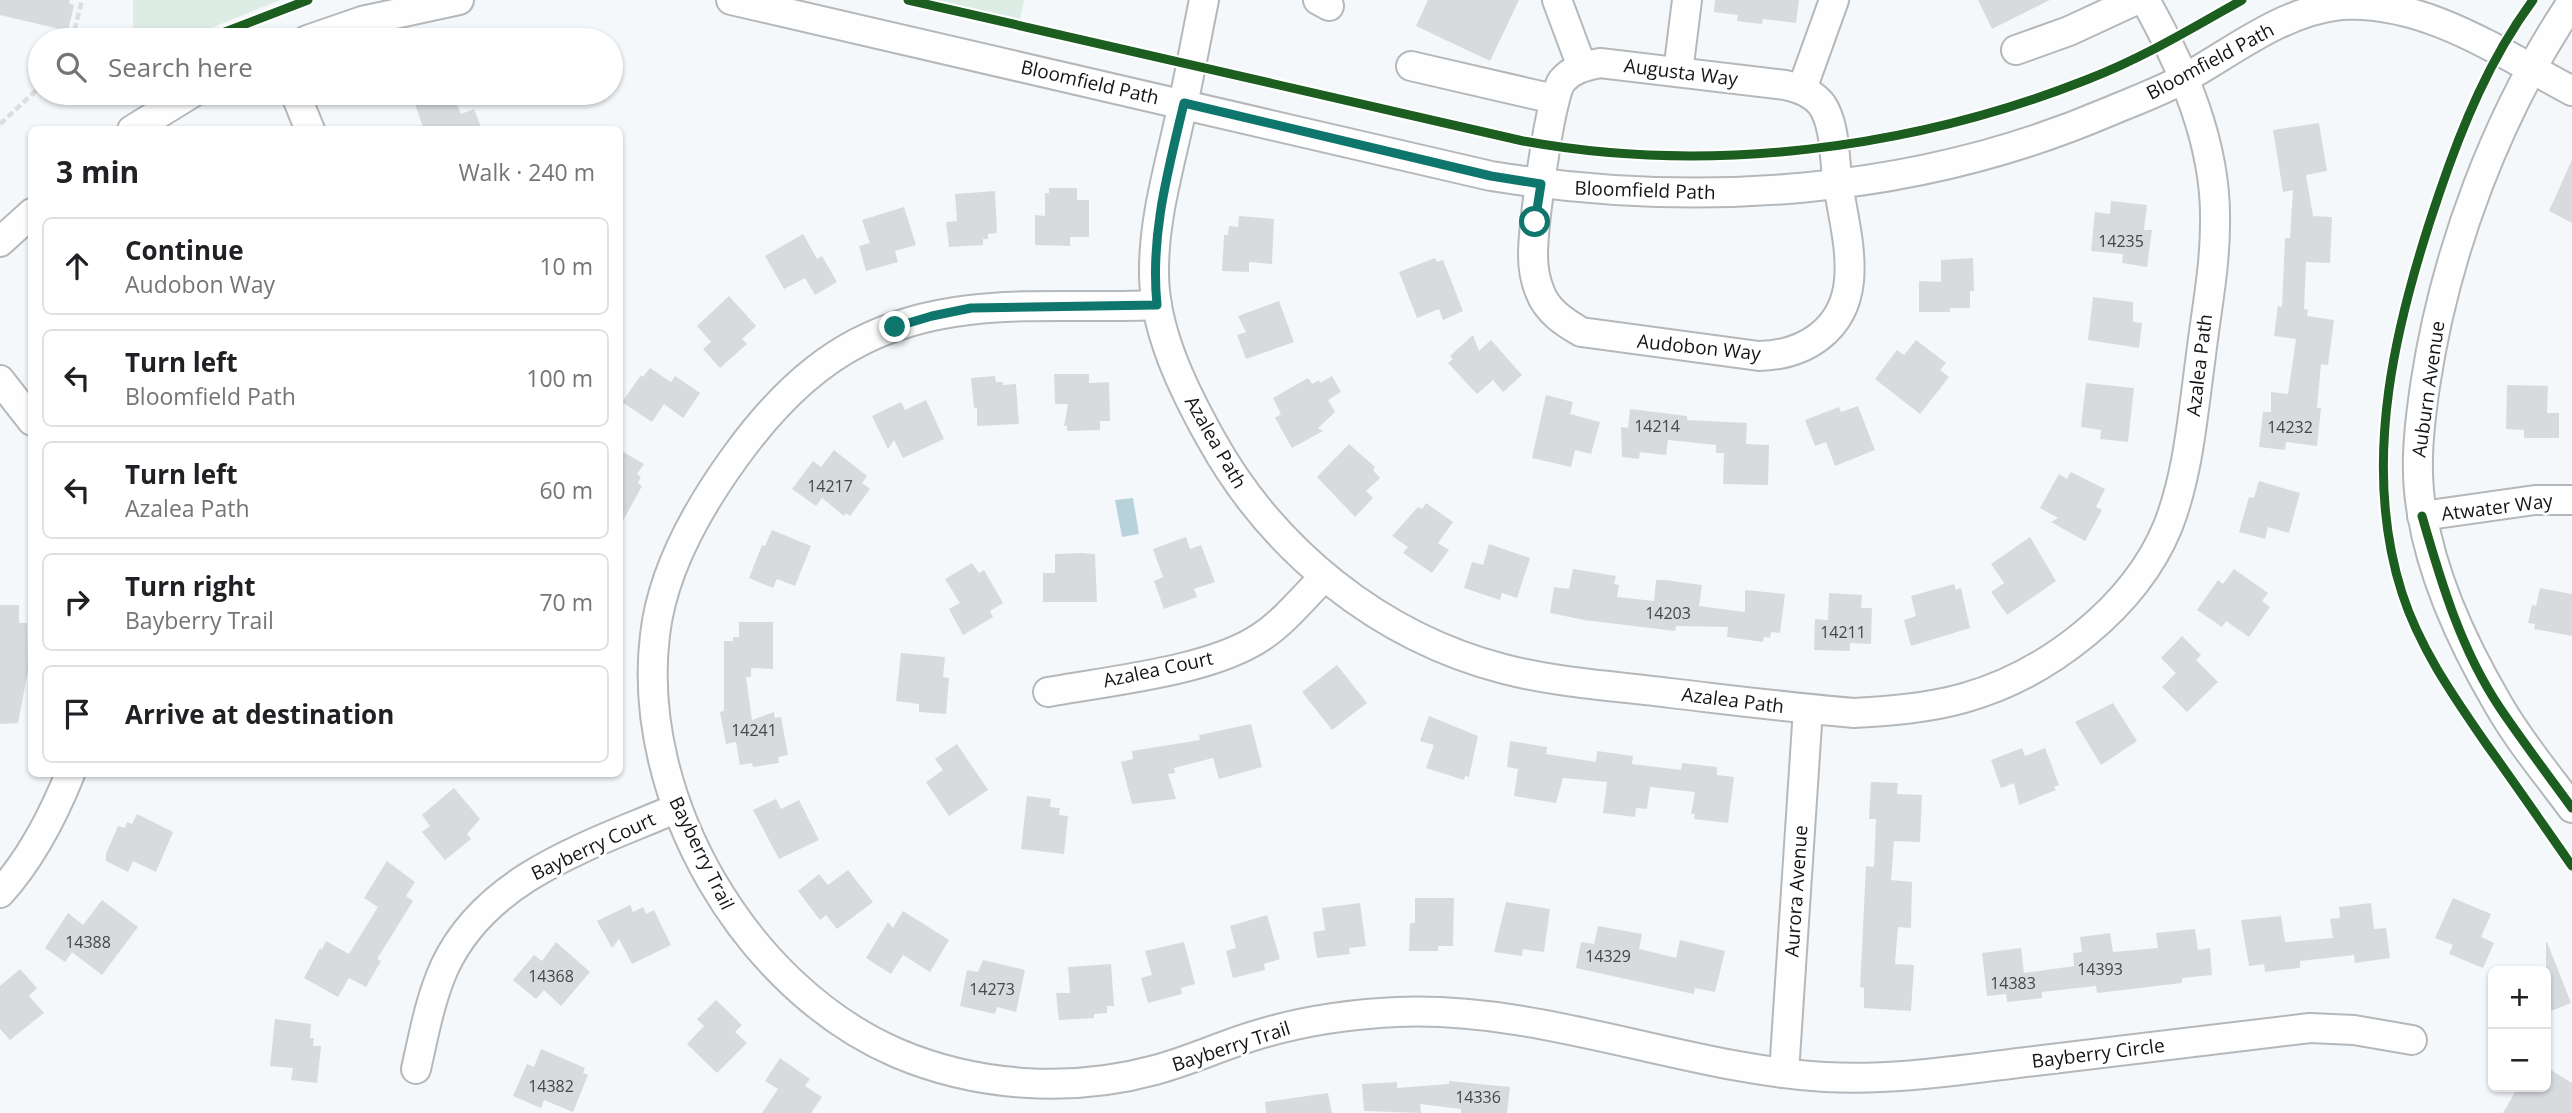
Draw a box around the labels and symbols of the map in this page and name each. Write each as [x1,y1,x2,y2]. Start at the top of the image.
street label: Bloomfield Path [2142,16,2278,106]
street label: Augusta Way [1623,52,1740,92]
street label: Bloomfield Path [1018,53,1162,111]
street label: Bloomfield Path [1574,175,1716,205]
route start [1519,206,1550,237]
house number: 14235 [2098,230,2144,252]
route end [879,311,910,342]
street label: Azalea Path [2180,312,2218,418]
street label: Auburn Avenue [2406,319,2450,459]
street label: Audobon Way [1636,328,1762,366]
street label: Azalea Path [1179,391,1253,493]
house number: 14214 [1634,415,1680,437]
house number: 14232 [2267,416,2313,438]
house number: 14217 [807,475,853,497]
street label: Atwater Way [2440,487,2555,527]
house number: 14203 [1645,602,1691,624]
house number: 14211 [1820,621,1866,643]
street label: Azalea Court [1101,645,1216,693]
street label: Azalea Path [1680,681,1786,719]
house number: 14241 [731,719,777,741]
street label: Bayberry Trail [663,792,741,914]
street label: Bayberry Court [527,806,660,886]
street label: Aurora Avenue [1778,824,1814,958]
house number: 14388 [65,931,111,953]
house number: 14329 [1585,945,1631,967]
house number: 14393 [2077,958,2123,980]
house number: 14368 [528,965,574,987]
house number: 14383 [1990,972,2036,994]
house number: 14273 [969,978,1015,1000]
street label: Bayberry Trail [1168,1015,1294,1077]
street label: Bayberry Circle [2030,1032,2166,1074]
house number: 14382 [528,1075,574,1097]
house number: 14336 [1455,1086,1501,1108]

